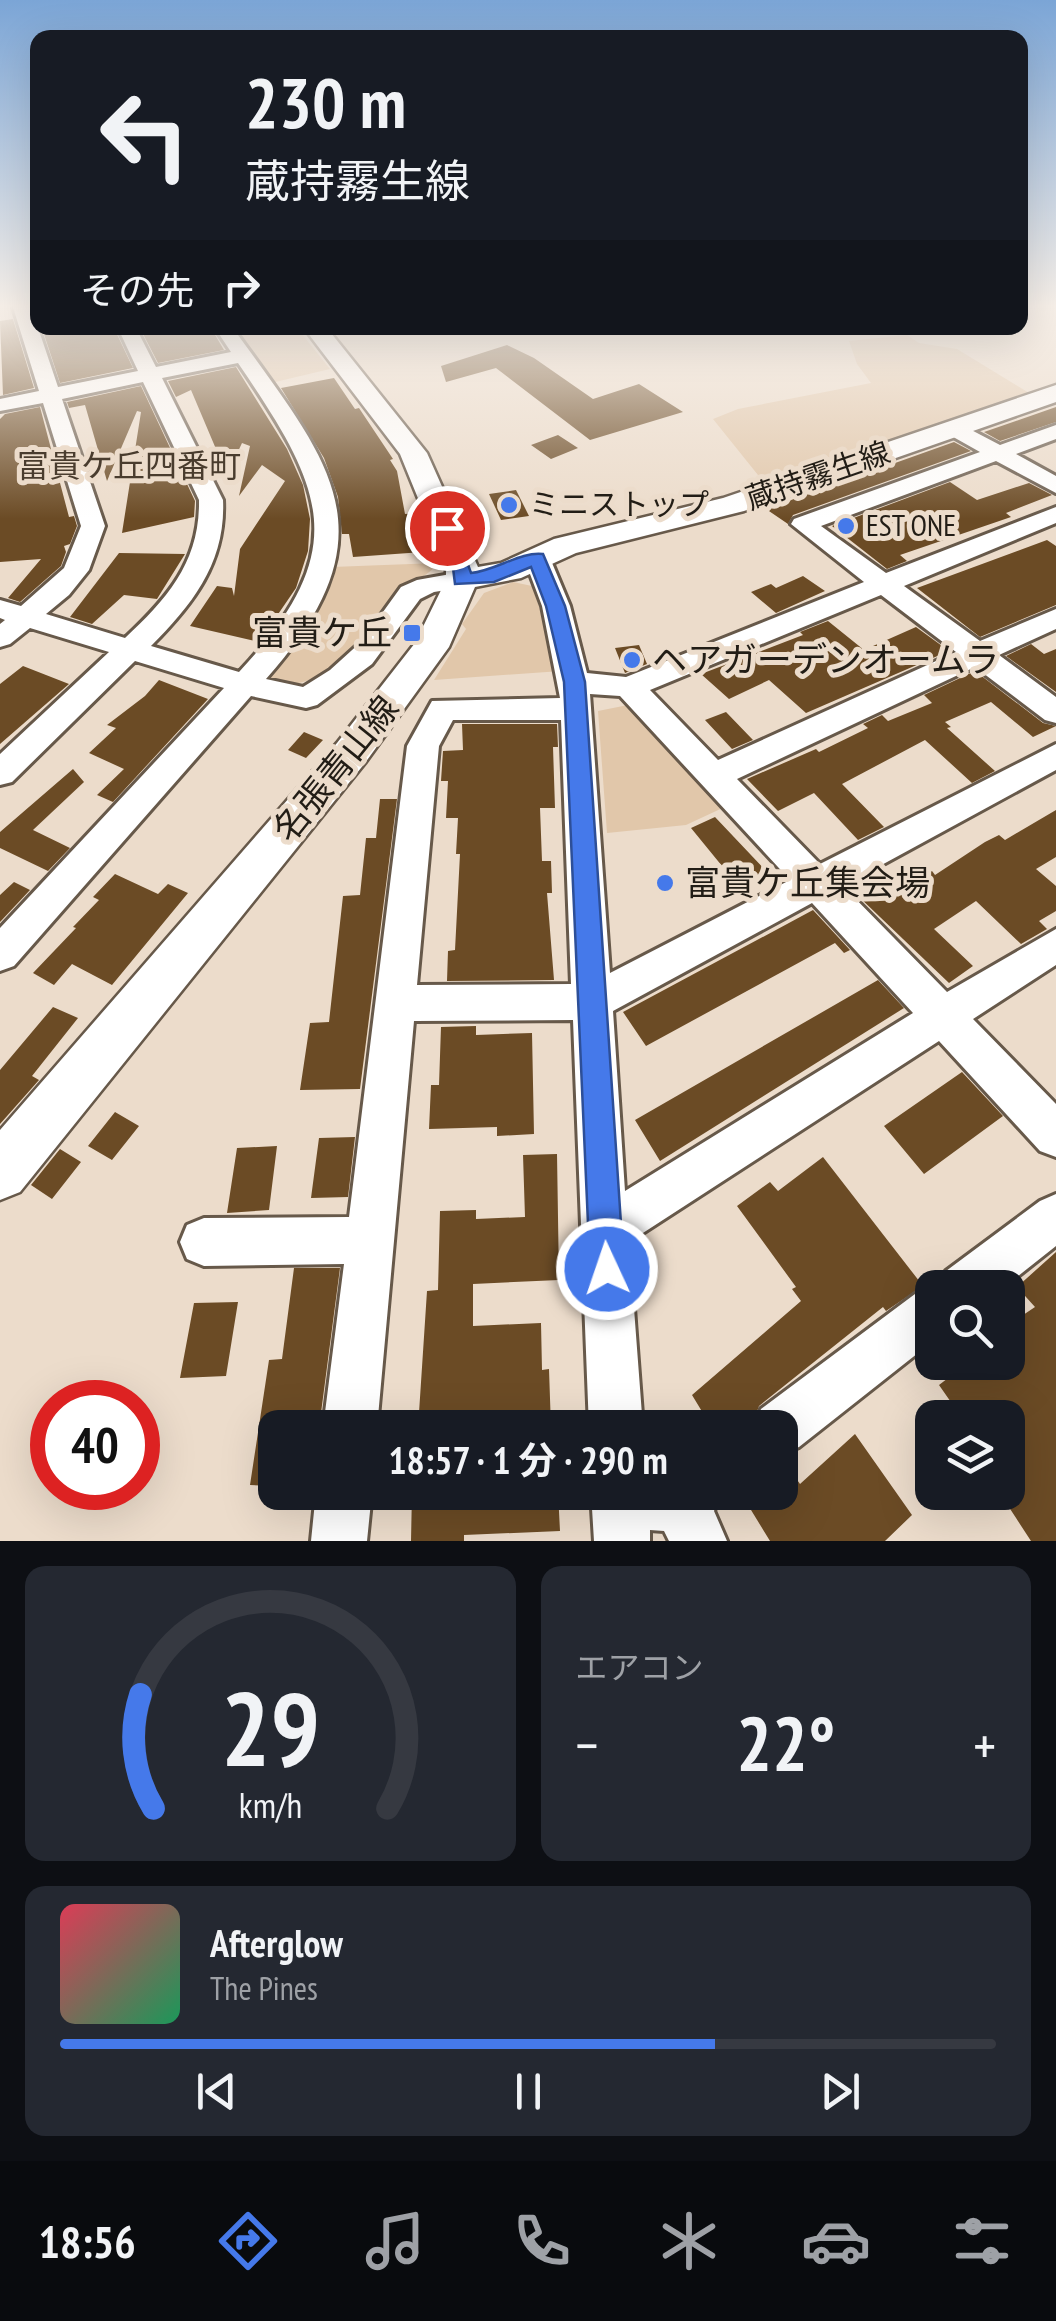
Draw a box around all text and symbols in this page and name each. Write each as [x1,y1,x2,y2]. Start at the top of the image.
text: 230 m [245,57,406,147]
icon: left [80,70,210,200]
text: 蔵持霧生線 [245,151,470,209]
icon: right [214,260,269,315]
text: その先 [80,265,194,314]
street label: 蔵持霧生線 [740,432,895,517]
district label: 富貴ケ丘四番町 [17,444,241,486]
place label: ミニストップ [529,484,709,523]
pin [405,486,490,571]
marker: ミニストップ [498,494,520,516]
icon: arrive [420,501,475,556]
place label: EST ONE [866,505,956,544]
marker: EST ONE [835,515,857,537]
place label: 富貴ケ丘 [252,609,392,655]
marker: 富貴ケ丘 [401,622,423,644]
place label: ヘアガーデンオームラ [652,636,999,682]
marker: ヘアガーデンオームラ [621,649,643,671]
street label: 名張青山線 [262,686,408,851]
place label: 富貴ケ丘集会場 [685,859,930,905]
marker: 富貴ケ丘集会場 [654,872,676,894]
position arrow [555,1217,659,1321]
map controls [915,1270,1025,1510]
button: search [915,1270,1025,1380]
speed limit sign: 40 [30,1380,160,1510]
button: layers [915,1400,1025,1510]
text: 18:57 · 1 分 · 290 m [388,1435,668,1484]
text: エアコン [576,1646,704,1688]
text: 29 [221,1660,320,1795]
text: 22° [736,1695,835,1792]
text: − [576,1709,598,1780]
text: + [973,1709,996,1780]
text: km/h [239,1782,302,1828]
text: Afterglow [210,1918,343,1967]
text: The Pines [210,1967,318,2009]
icon: previous [189,2064,244,2119]
icon: pause [501,2064,556,2119]
icon: next [813,2064,868,2119]
icon: directions [213,2206,283,2276]
icon: music [360,2206,430,2276]
icon: phone [507,2206,577,2276]
icon: climate [654,2206,724,2276]
icon: car [801,2206,871,2276]
icon: filters [947,2206,1017,2276]
text: 18:56 [38,2212,136,2270]

